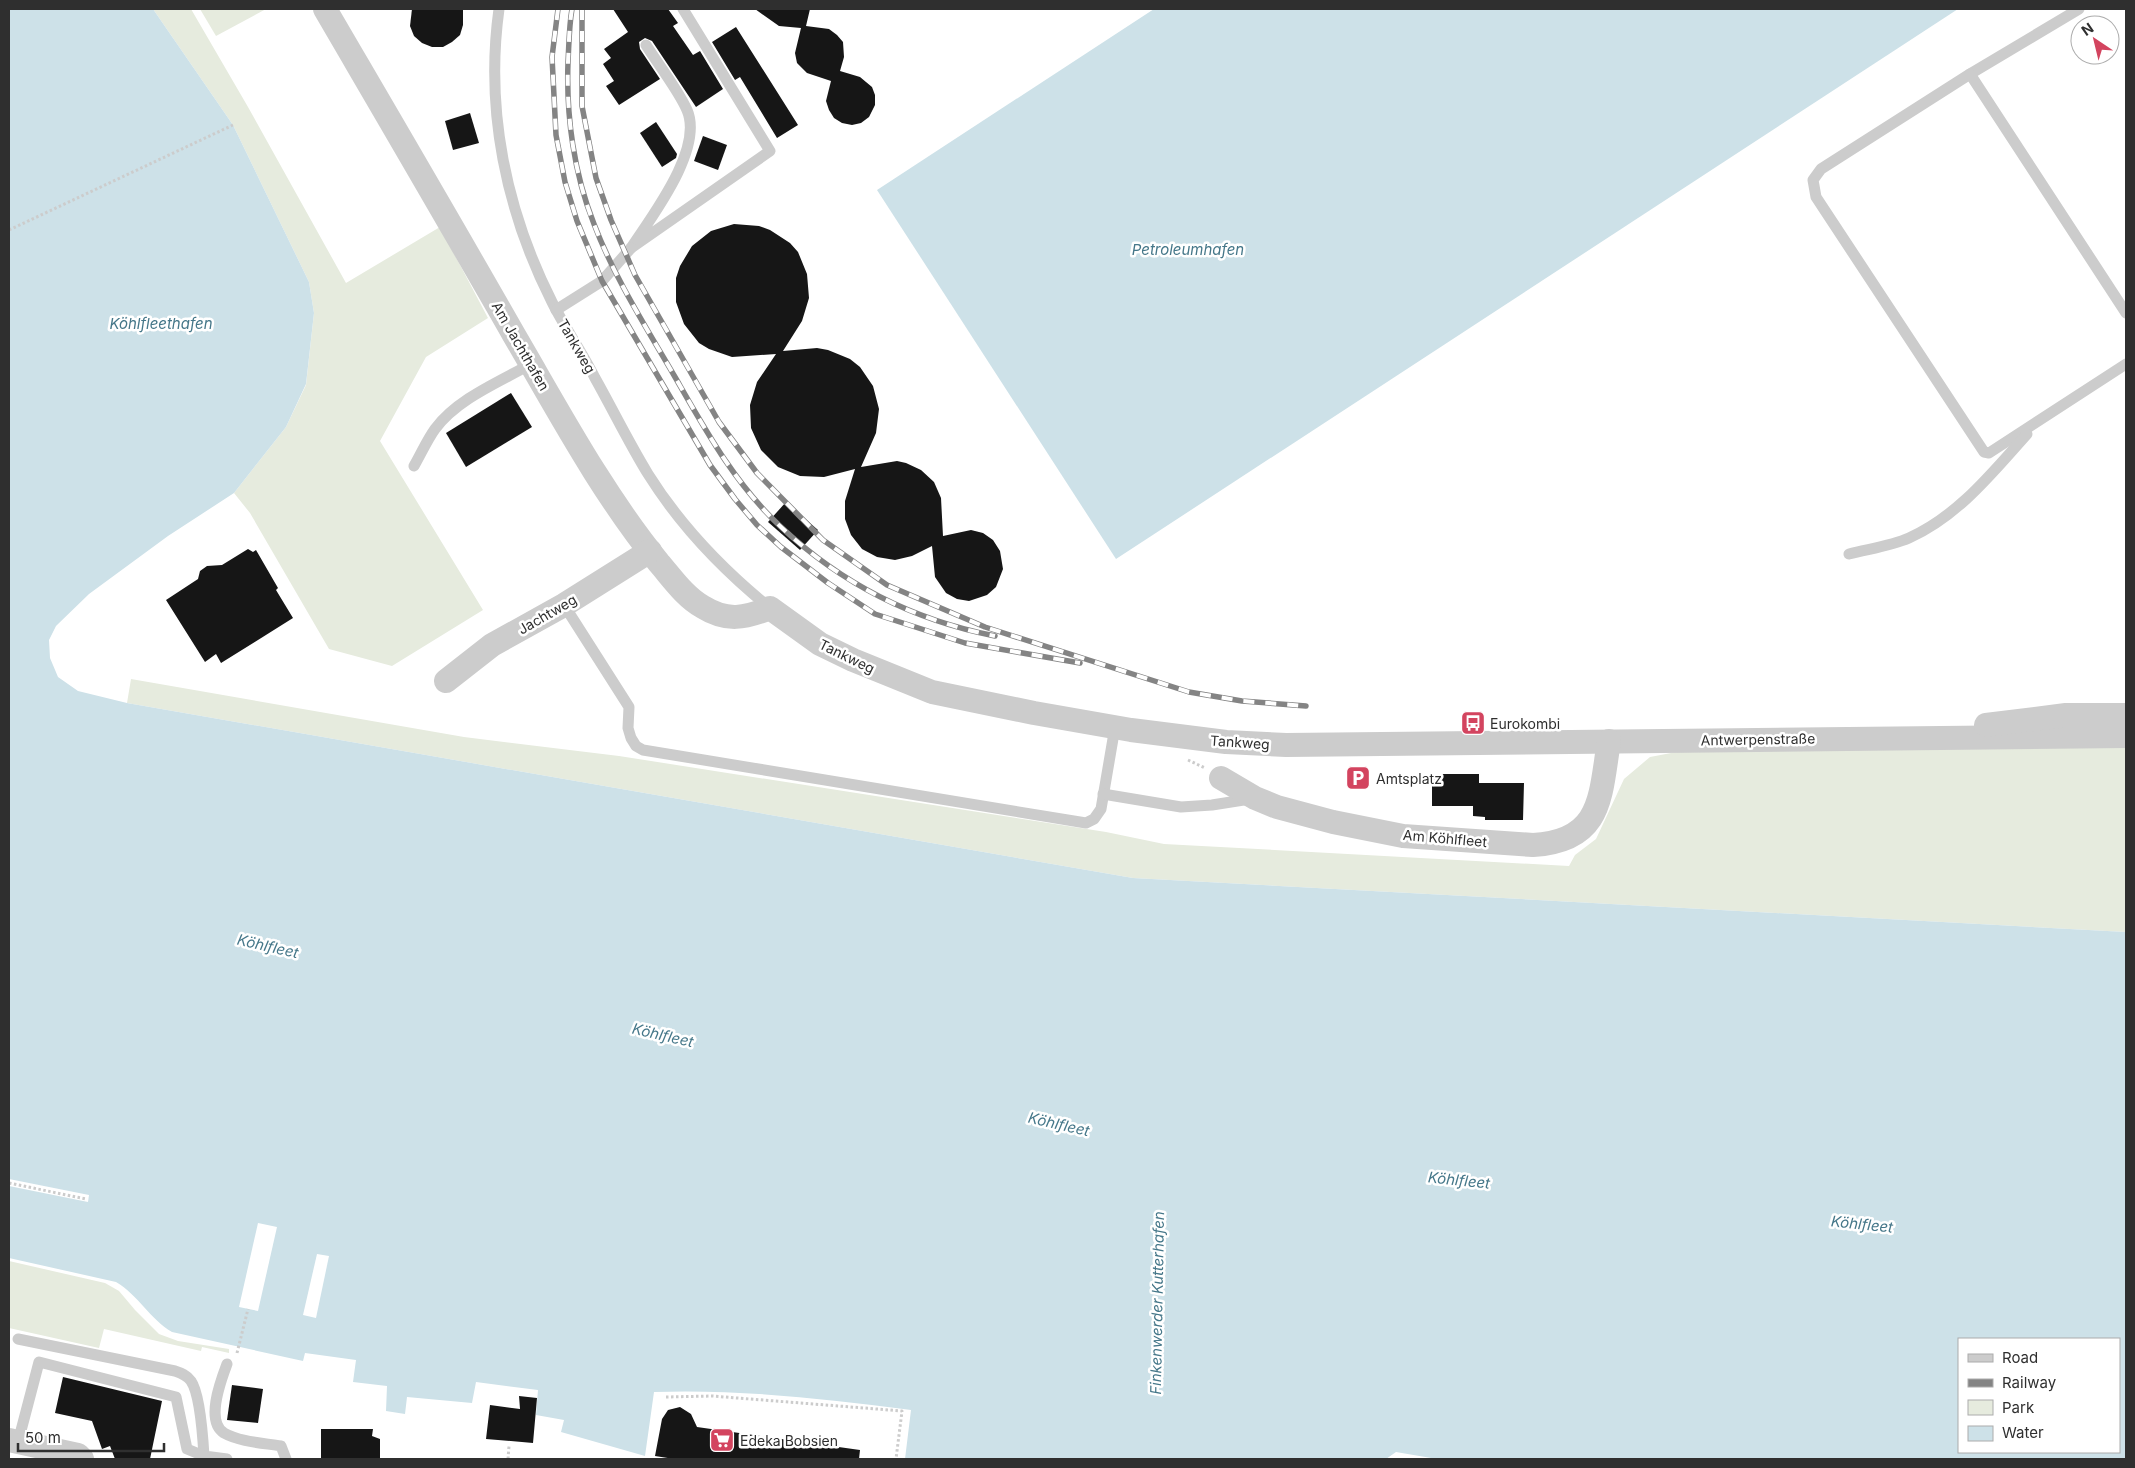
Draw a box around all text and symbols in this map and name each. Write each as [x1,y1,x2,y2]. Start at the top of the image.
north arrow [2070,15,2120,65]
text: N [2078,19,2097,39]
water label: Petroleumhafen [1132,240,1244,259]
street label: Am Jachthafen [489,298,553,394]
water label: Köhlfleethafen [109,314,213,333]
street label: Tankweg [555,316,599,376]
street label: Jachtweg [515,590,579,638]
street label: Tankweg [816,635,878,677]
bus stop icon: Eurokombi [1460,710,1486,736]
place label: Eurokombi [1490,715,1560,732]
street label: Antwerpenstraße [1701,730,1815,748]
street label: Tankweg [1210,731,1270,753]
parking icon: Amtsplatz [1345,765,1371,791]
place label: Amtsplatz [1376,770,1442,787]
street label: Am Köhlfleet [1402,826,1488,850]
water label: Köhlfleet [235,930,302,963]
water label: Köhlfleet [630,1019,697,1052]
water label: Köhlfleet [1026,1108,1093,1141]
water label: Köhlfleet [1427,1167,1492,1193]
water label: Finkenwerder Kutterhafen [1146,1211,1168,1395]
water label: Köhlfleet [1830,1211,1895,1237]
legend [1958,1338,2120,1453]
text: Road [2002,1348,2038,1367]
text: Railway [2002,1373,2057,1392]
text: Park [2002,1398,2035,1417]
scale bar [18,1420,164,1452]
text: Water [2002,1423,2044,1442]
supermarket icon: Edeka Bobsien [709,1427,735,1453]
text: 50 m [25,1428,61,1447]
place label: Edeka Bobsien [740,1432,838,1449]

